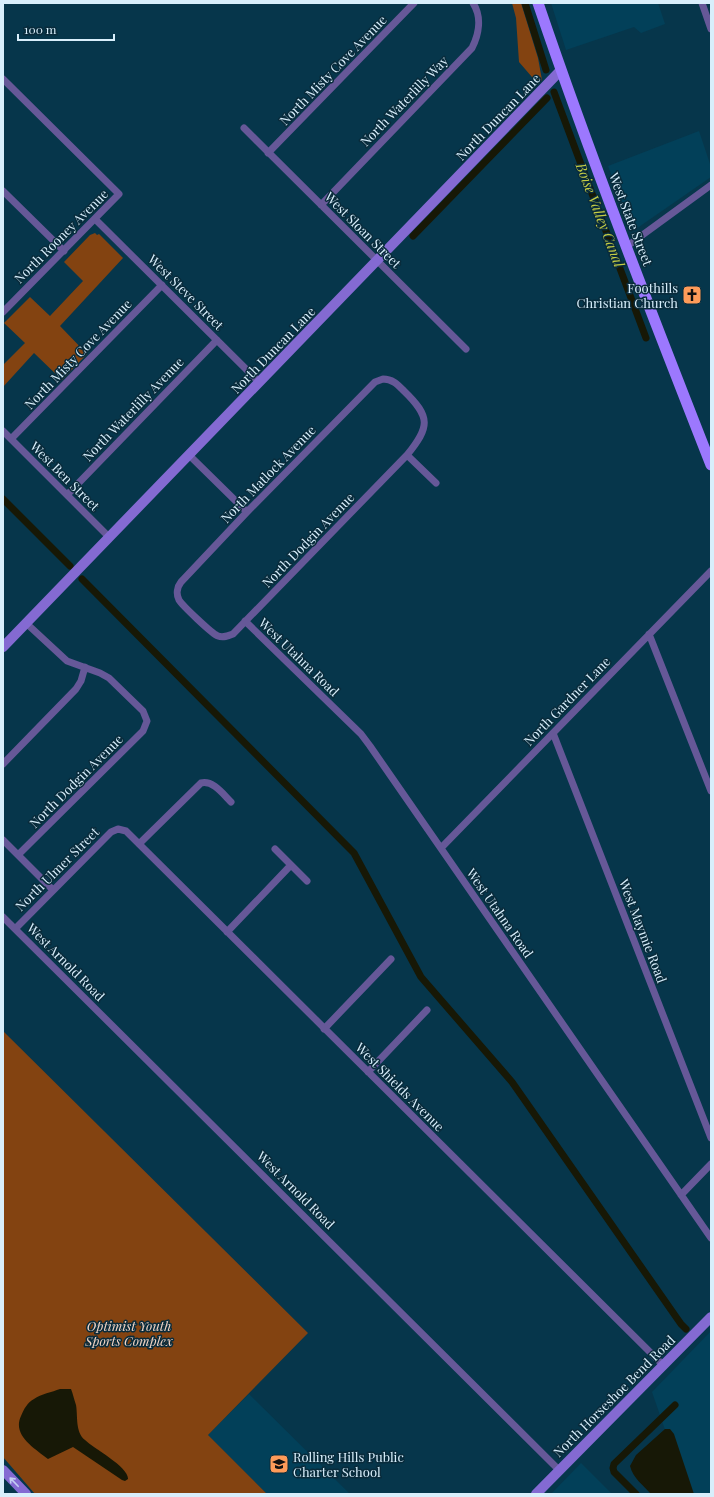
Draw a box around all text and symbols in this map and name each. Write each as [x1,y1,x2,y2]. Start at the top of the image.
street label: North Misty Cove Avenue [276,11,390,128]
scale bar [18,16,114,42]
text: 100 m [24,21,57,37]
street label: North Waterlilly Way [356,52,451,149]
street label: North Duncan Lane [452,69,544,164]
water label: Boise Valley Canal [571,159,630,271]
street label: West State Street [606,169,657,268]
street label: North Rooney Avenue [10,185,112,286]
street label: West Sloan Street [321,187,405,272]
street label: West Steve Street [144,250,228,333]
place label: Foothills Christian Church [576,279,678,311]
church icon: Foothills Christian Church [681,284,703,306]
street label: North Misty Cove Avenue [21,295,135,412]
street label: North Duncan Lane [227,302,319,397]
street label: North Waterlilly Avenue [79,353,187,464]
street label: North Matlock Avenue [217,421,319,526]
street label: West Ben Street [26,437,104,514]
street label: North Dodgin Avenue [258,488,358,591]
street label: West Utahna Road [255,613,343,700]
street label: North Gardner Lane [520,652,614,749]
street label: North Dodgin Avenue [25,730,126,831]
street label: North Ulmer Street [11,823,102,914]
street label: West Utahna Road [463,864,538,961]
street label: West Maymie Road [615,876,671,986]
street label: West Arnold Road [23,918,109,1004]
street label: West Shields Avenue [352,1038,449,1135]
street label: West Arnold Road [253,1146,339,1232]
park label: Optimist Youth Sports Complex [84,1317,173,1349]
street label: North Horseshoe Bend Road [549,1331,678,1460]
place label: Rolling Hills Public Charter School [293,1448,404,1480]
school or university icon: Rolling Hills Public Charter School [268,1453,290,1475]
one-way arrow [9,1477,19,1487]

